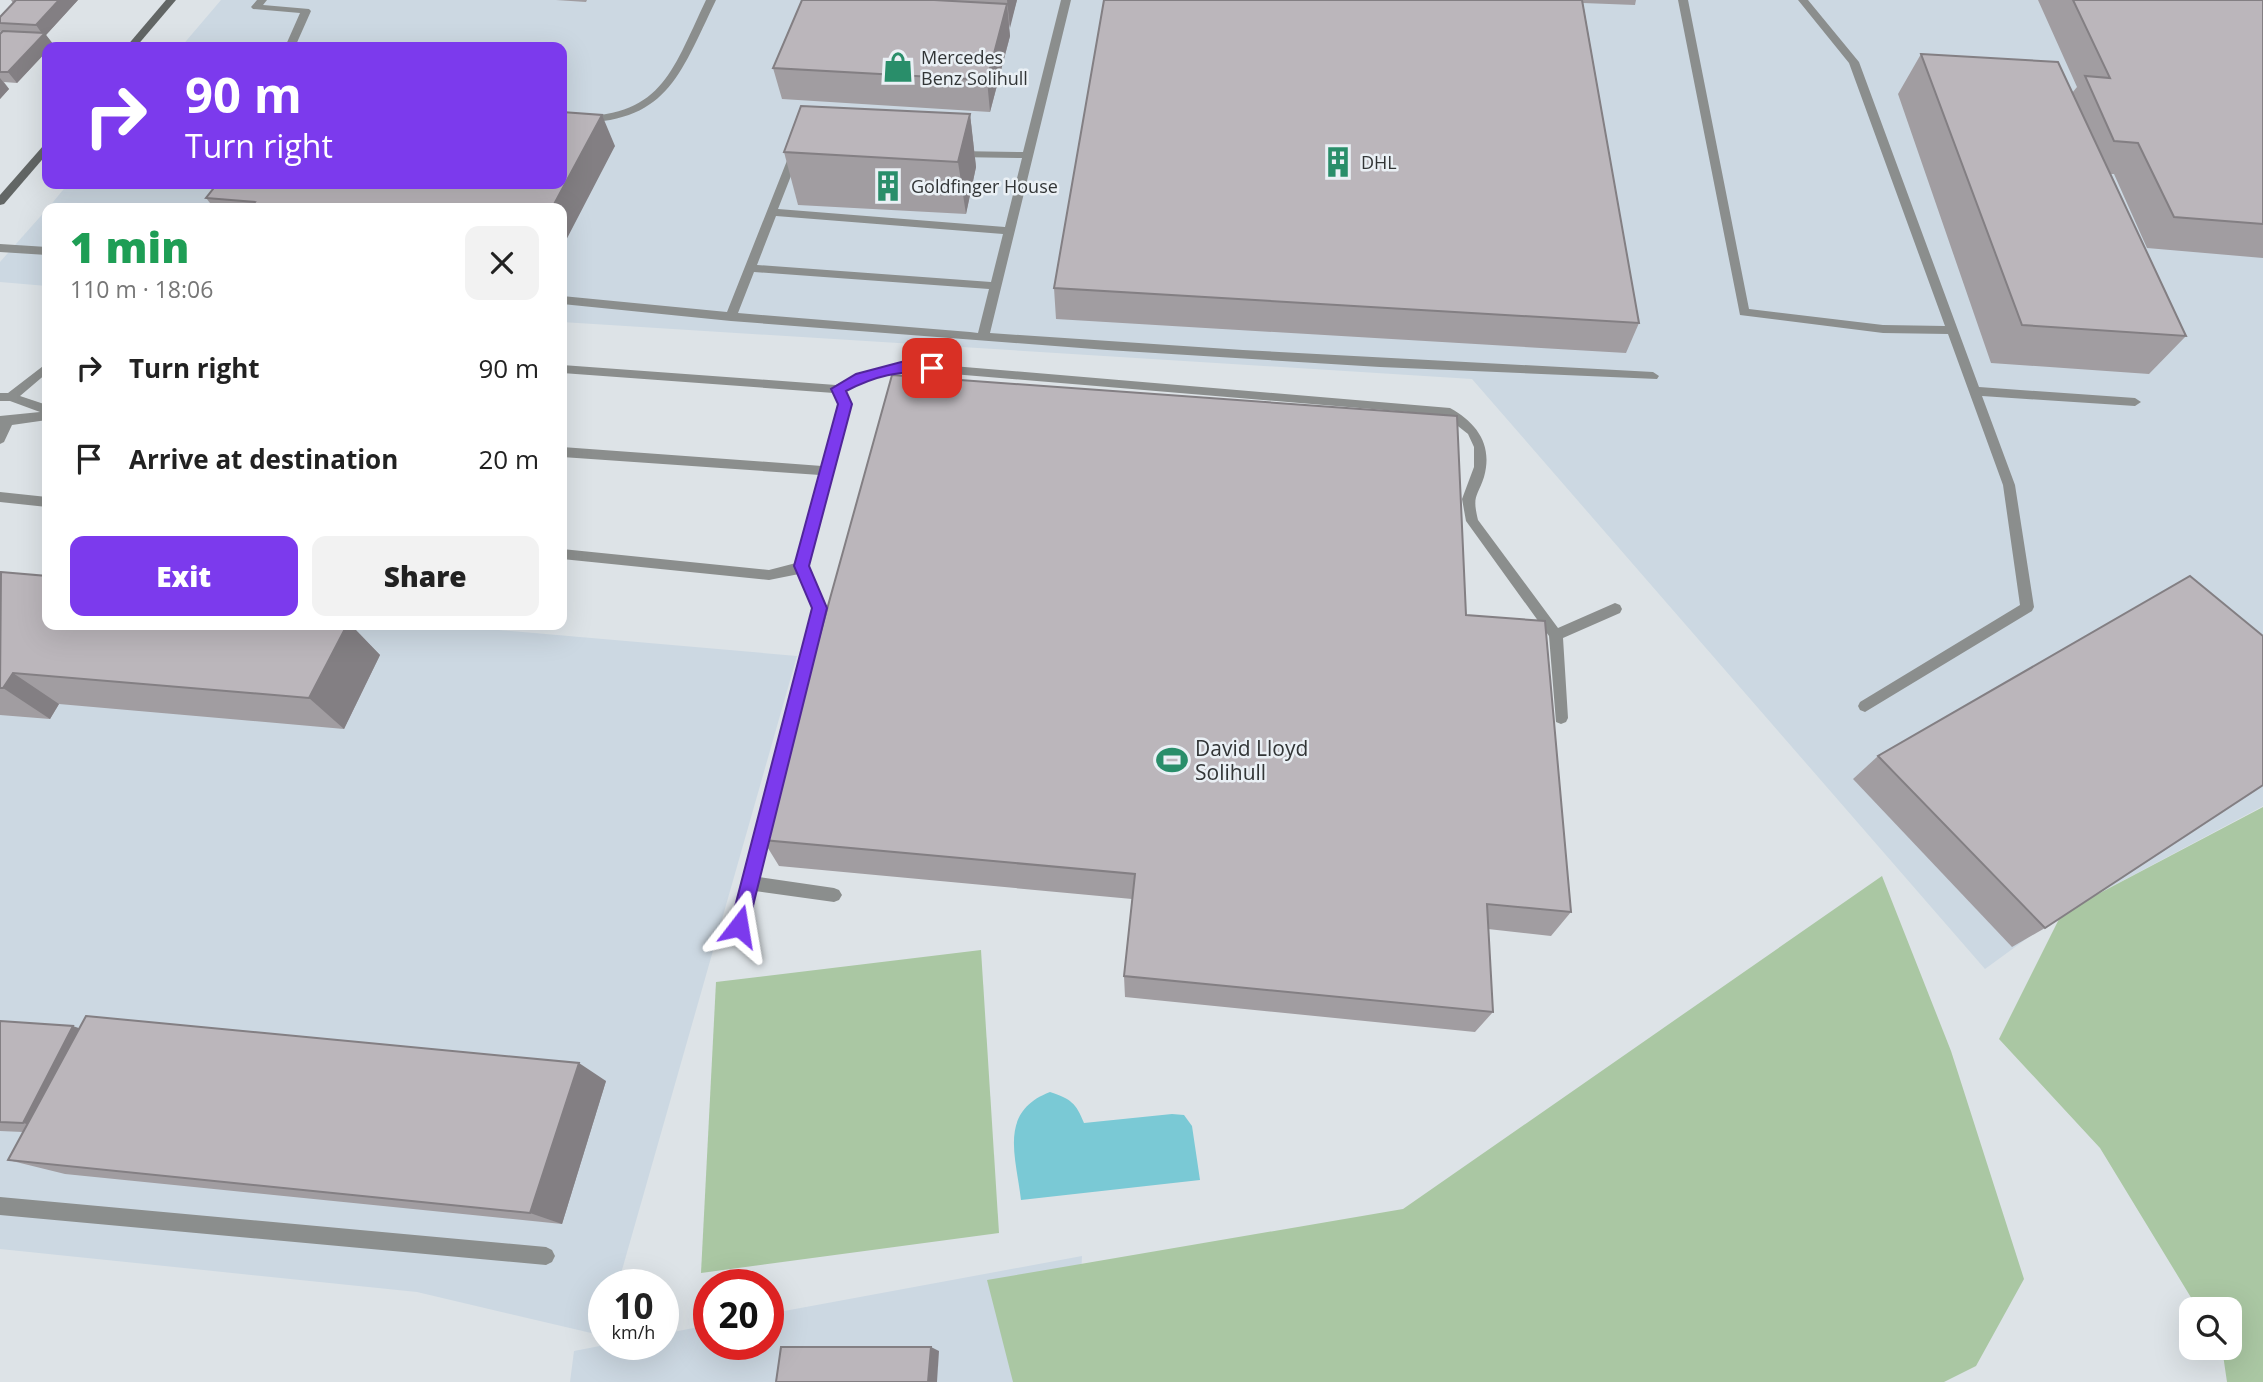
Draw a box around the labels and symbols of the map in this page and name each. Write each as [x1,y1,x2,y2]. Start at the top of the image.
place label: Mercedes Benz Solihull [921,45,1028,90]
shop icon: Mercedes Benz Solihull [881,50,915,84]
building icon: DHL [1321,145,1355,179]
place label: DHL [1361,150,1397,174]
building icon: Goldfinger House [871,169,905,203]
place label: Goldfinger House [911,174,1058,198]
pin [902,338,962,398]
place label: David Lloyd Solihull [1195,734,1308,786]
sports icon: David Lloyd Solihull [1155,743,1189,777]
position arrow [702,889,776,963]
speed limit sign: 20 [693,1269,784,1360]

